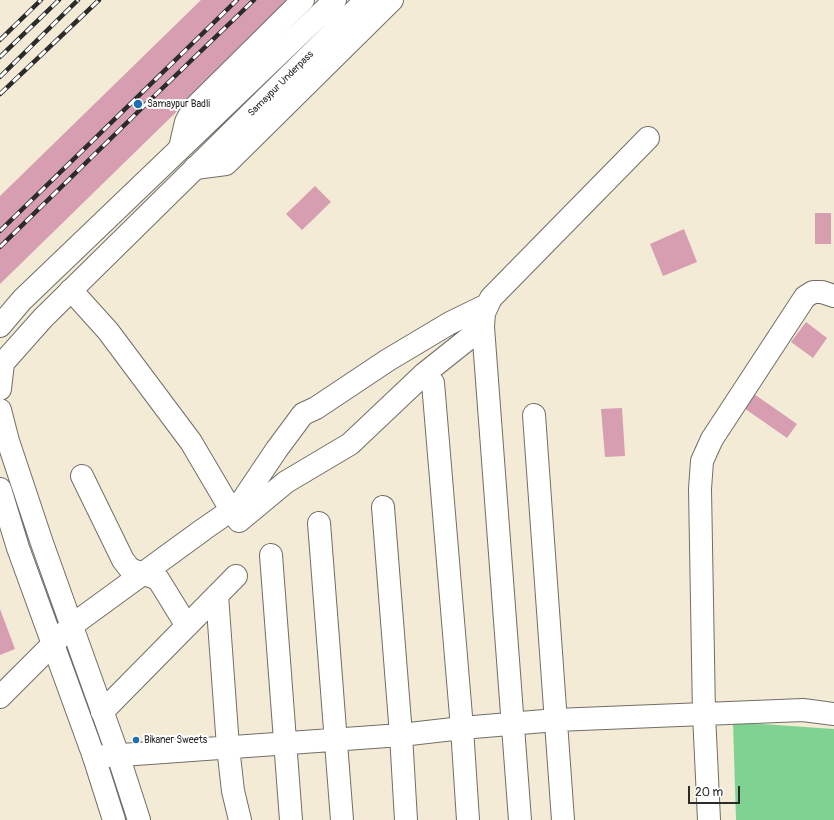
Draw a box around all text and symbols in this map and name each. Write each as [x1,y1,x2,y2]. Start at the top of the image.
street label: Samaypur Underpass [246,49,316,119]
marker: Samaypur Badli [132,98,144,110]
place label: Samaypur Badli [147,98,210,110]
place label: Bikaner Sweets [144,734,207,746]
marker: Bikaner Sweets [131,735,141,745]
scale bar [690,778,742,804]
text: 20 m [695,785,723,800]

